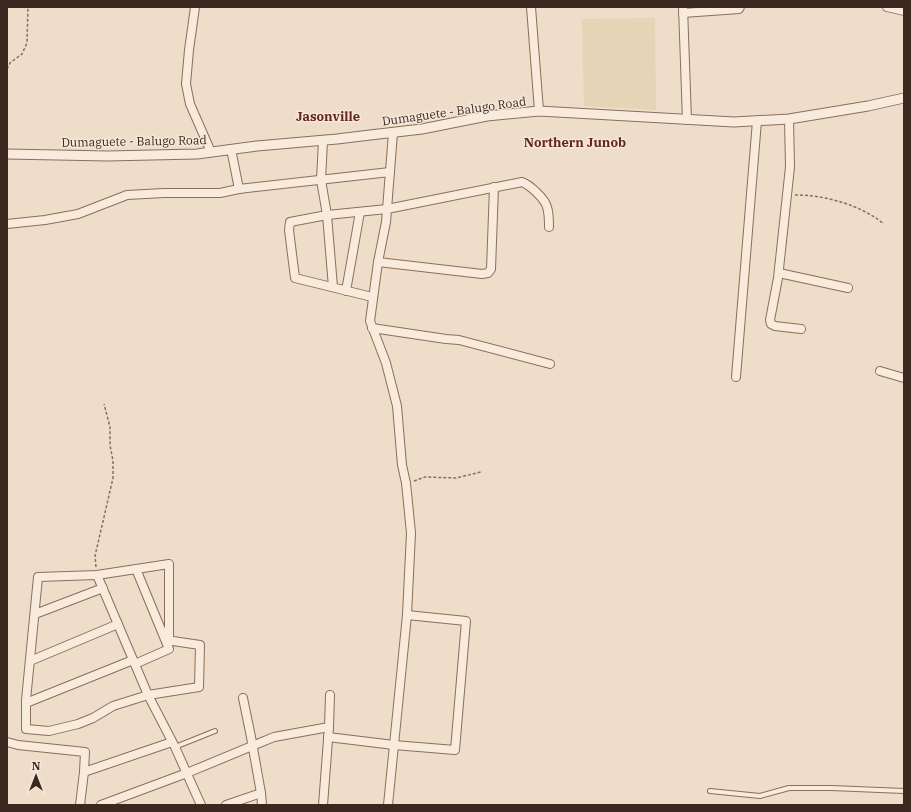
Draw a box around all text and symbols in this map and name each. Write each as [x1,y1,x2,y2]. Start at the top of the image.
street label: Dumaguete - Balugo Road [381,93,527,129]
district label: Jasonville [296,108,360,125]
street label: Dumaguete - Balugo Road [61,132,207,150]
district label: Northern Junob [524,134,626,151]
north arrow [16,756,56,796]
text: N [32,759,41,773]

